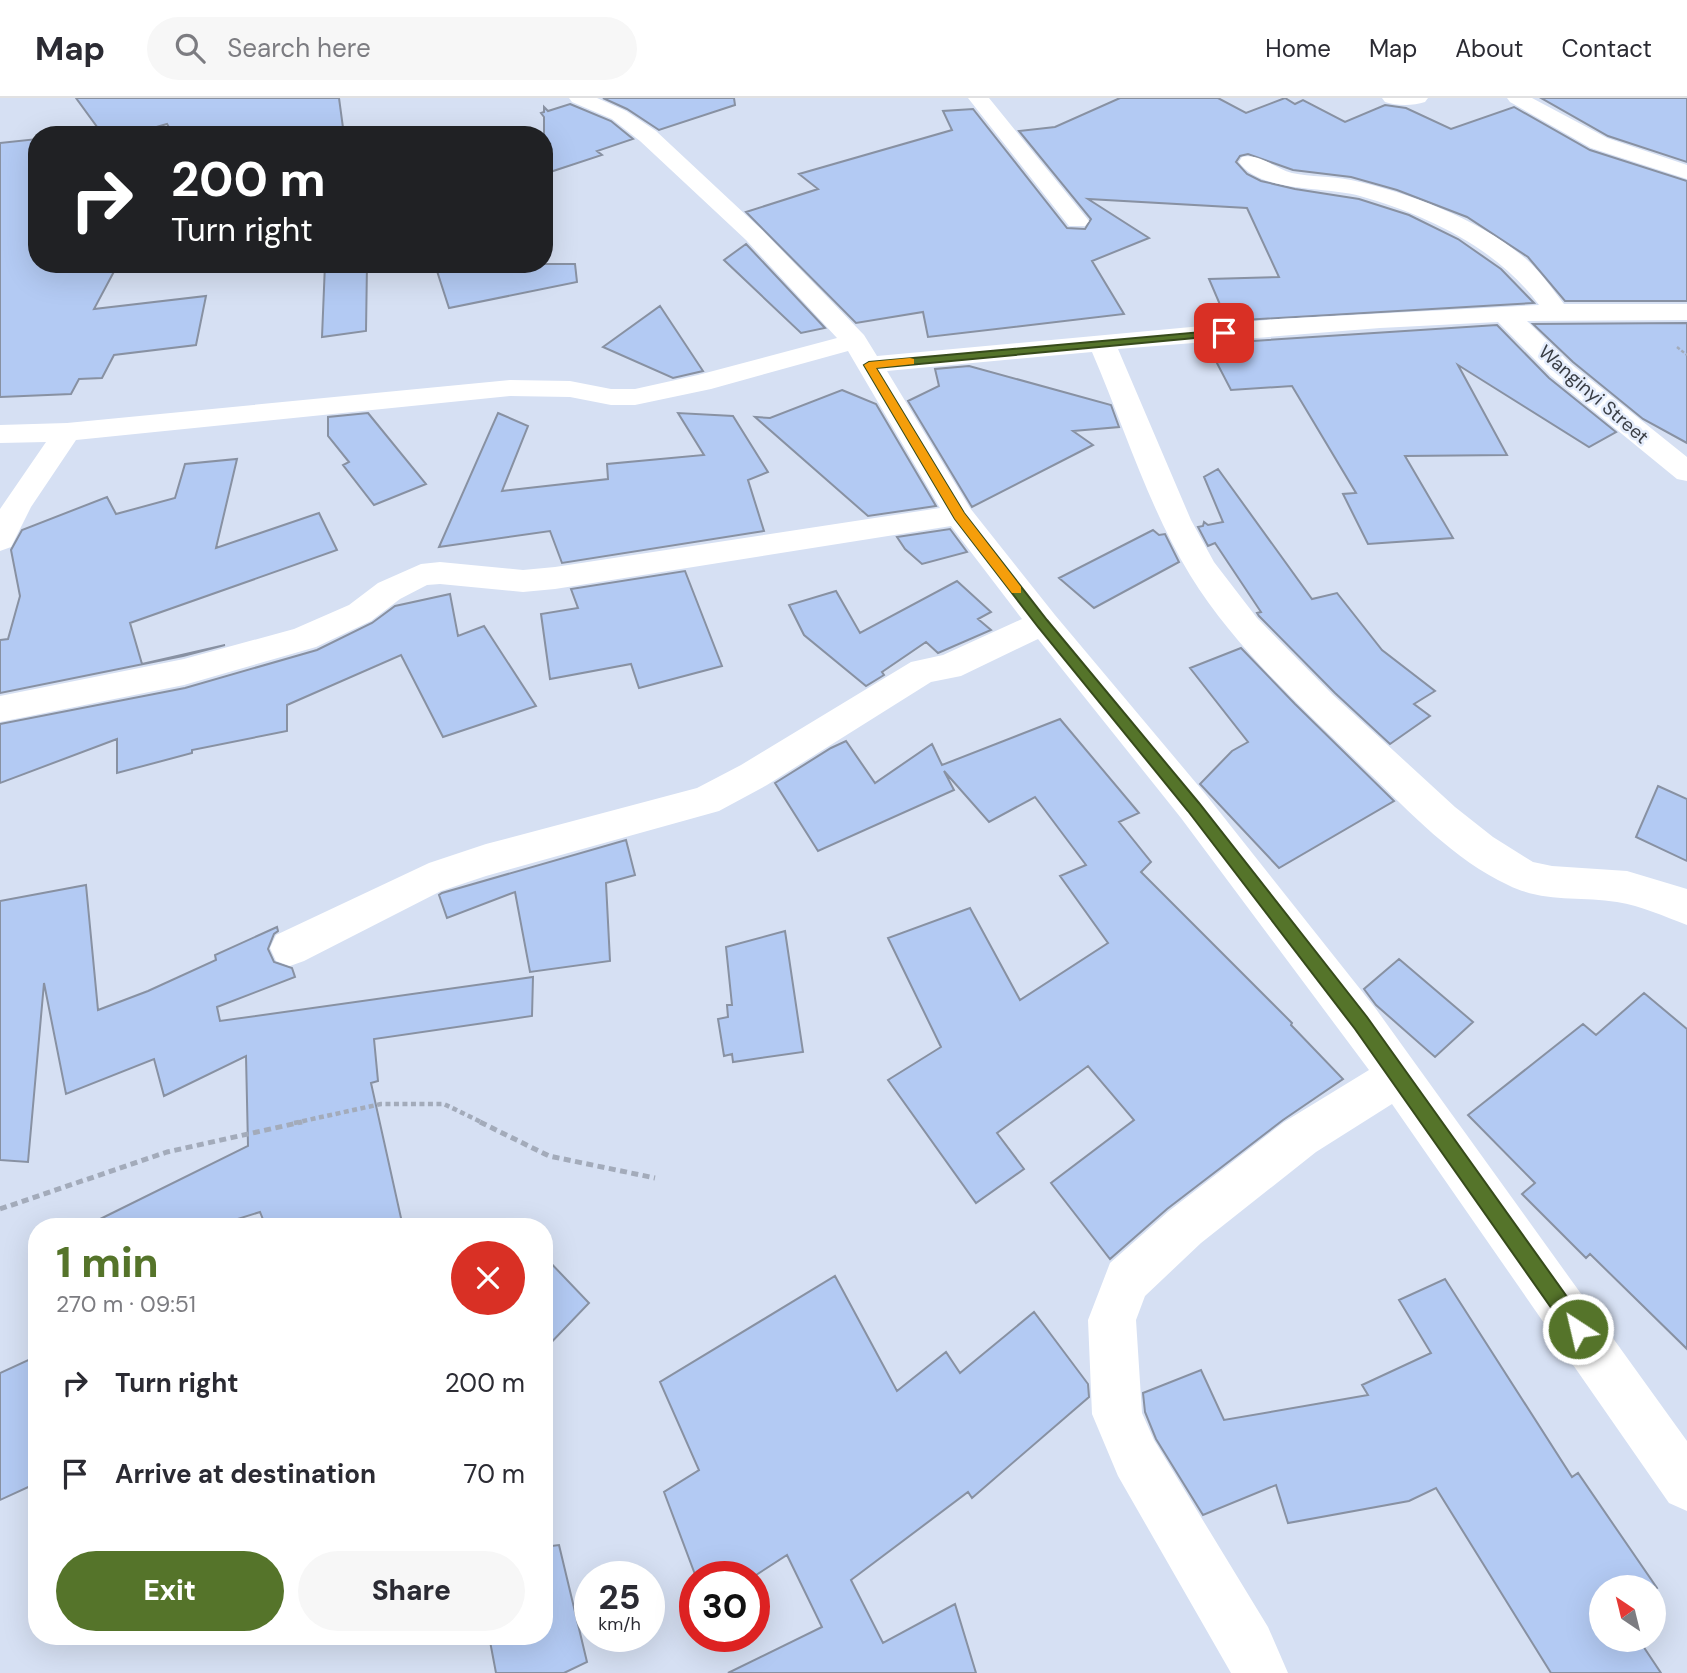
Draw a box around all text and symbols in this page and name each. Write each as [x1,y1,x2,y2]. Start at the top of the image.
search box [147,17,637,80]
text: Map [35,27,105,70]
icon: search [171,29,209,67]
text: Search here [227,31,371,65]
text: Home [1265,33,1331,64]
text: Map [1369,33,1417,64]
text: About [1455,33,1524,64]
text: Contact [1562,33,1652,64]
text: 200 m [171,147,326,211]
icon: right [56,154,147,245]
text: Turn right [171,209,313,251]
pin [1194,303,1254,363]
icon: arrive [1205,314,1243,352]
street label: Wanginyi Street [1533,340,1654,449]
text: 1 min [56,1235,159,1290]
button: close [451,1241,525,1315]
text: 270 m · 09:51 [56,1289,196,1319]
position arrow [1541,1292,1615,1366]
icon: right [56,1364,94,1402]
text: Turn right [115,1366,239,1400]
text: 200 m [445,1366,525,1400]
icon: arrive [56,1455,94,1493]
text: Arrive at destination [115,1457,376,1491]
text: 70 m [464,1457,525,1491]
button: Exit [56,1551,284,1631]
button: Share [298,1551,525,1631]
speed limit sign: 30 [679,1561,770,1652]
text: 25 [599,1574,640,1620]
north arrow [1589,1575,1666,1652]
map controls [1589,1575,1666,1652]
text: km/h [598,1612,641,1636]

